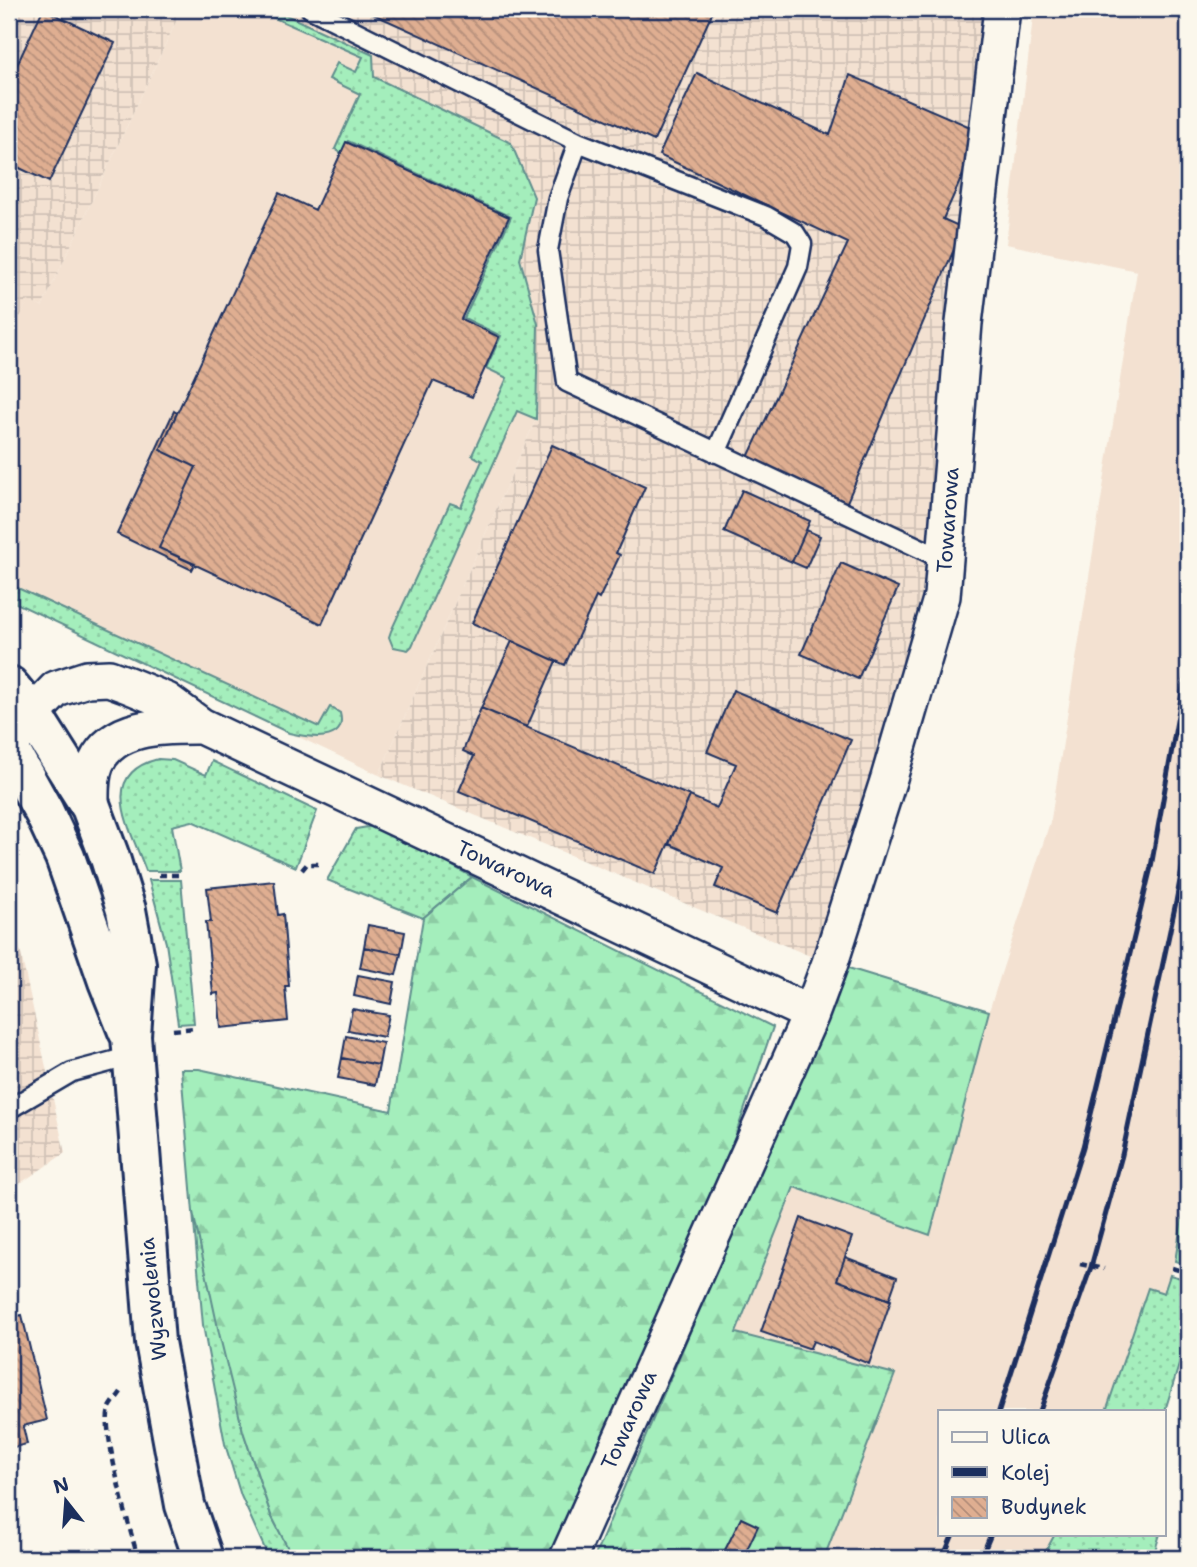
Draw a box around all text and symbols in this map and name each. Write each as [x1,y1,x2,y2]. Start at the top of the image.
street label: Towarowa [930,466,966,574]
street label: Towarowa [452,834,560,904]
street label: Wyzwolenia [133,1236,173,1362]
street label: Towarowa [595,1366,663,1474]
legend [938,1410,1166,1536]
text: Ulica [1001,1423,1050,1451]
text: Kolej [1001,1459,1050,1487]
north arrow [32,1466,102,1536]
text: N [50,1471,72,1499]
text: Budynek [1001,1493,1087,1521]

